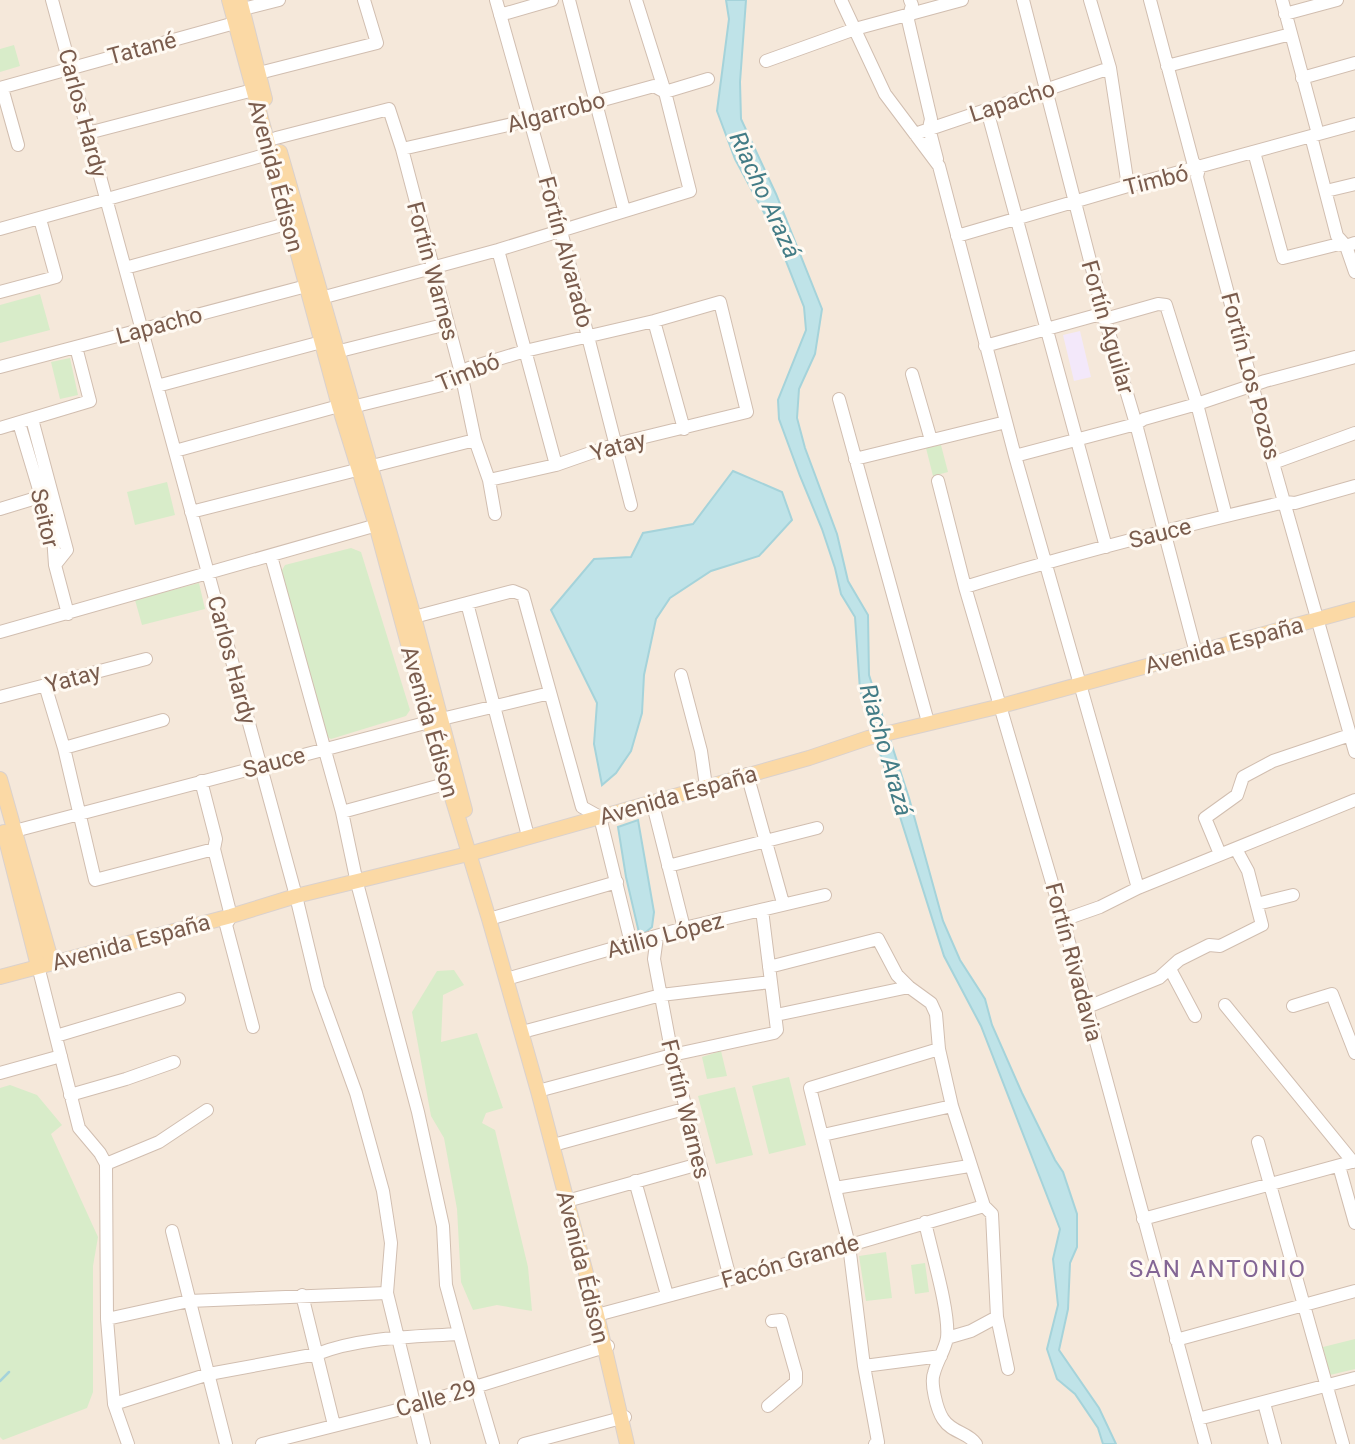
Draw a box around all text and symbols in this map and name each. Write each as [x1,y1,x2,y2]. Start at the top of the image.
street label: Tatané [105,26,179,71]
street label: Carlos Hardy [52,46,113,180]
street label: Lapacho [966,75,1058,128]
street label: Algarrobo [504,86,608,139]
street label: Avenida Édison [242,97,310,255]
water label: Riacho Arazá [723,127,807,263]
street label: Timbó [1121,159,1191,202]
street label: Fortín Alvarado [532,173,599,331]
street label: Fortín Warnes [401,199,464,344]
street label: Fortín Aguilar [1076,257,1140,397]
street label: Fortín Los Pozos [1215,289,1286,463]
street label: Lapacho [113,301,205,350]
street label: Timbó [433,348,504,397]
street label: Yatay [587,426,649,467]
street label: Seitor [25,486,64,550]
street label: Sauce [1126,513,1194,554]
street label: Carlos Hardy [201,593,262,727]
street label: Avenida España [1142,611,1306,680]
street label: Avenida Édison [395,643,465,801]
street label: Yatay [42,658,104,699]
water label: Riacho Arazá [854,681,918,820]
street label: Sauce [240,741,308,784]
street label: Avenida España [596,760,760,831]
street label: Fortín Rivadavia [1039,880,1108,1045]
street label: Atilio López [604,907,727,964]
street label: Avenida España [49,908,213,977]
street label: Fortín Warnes [655,1037,716,1182]
street label: Avenida Édison [551,1188,615,1346]
street label: Facón Grande [718,1229,862,1294]
district label: SAN ANTONIO [1129,1255,1307,1283]
street label: Calle 29 [393,1374,479,1423]

